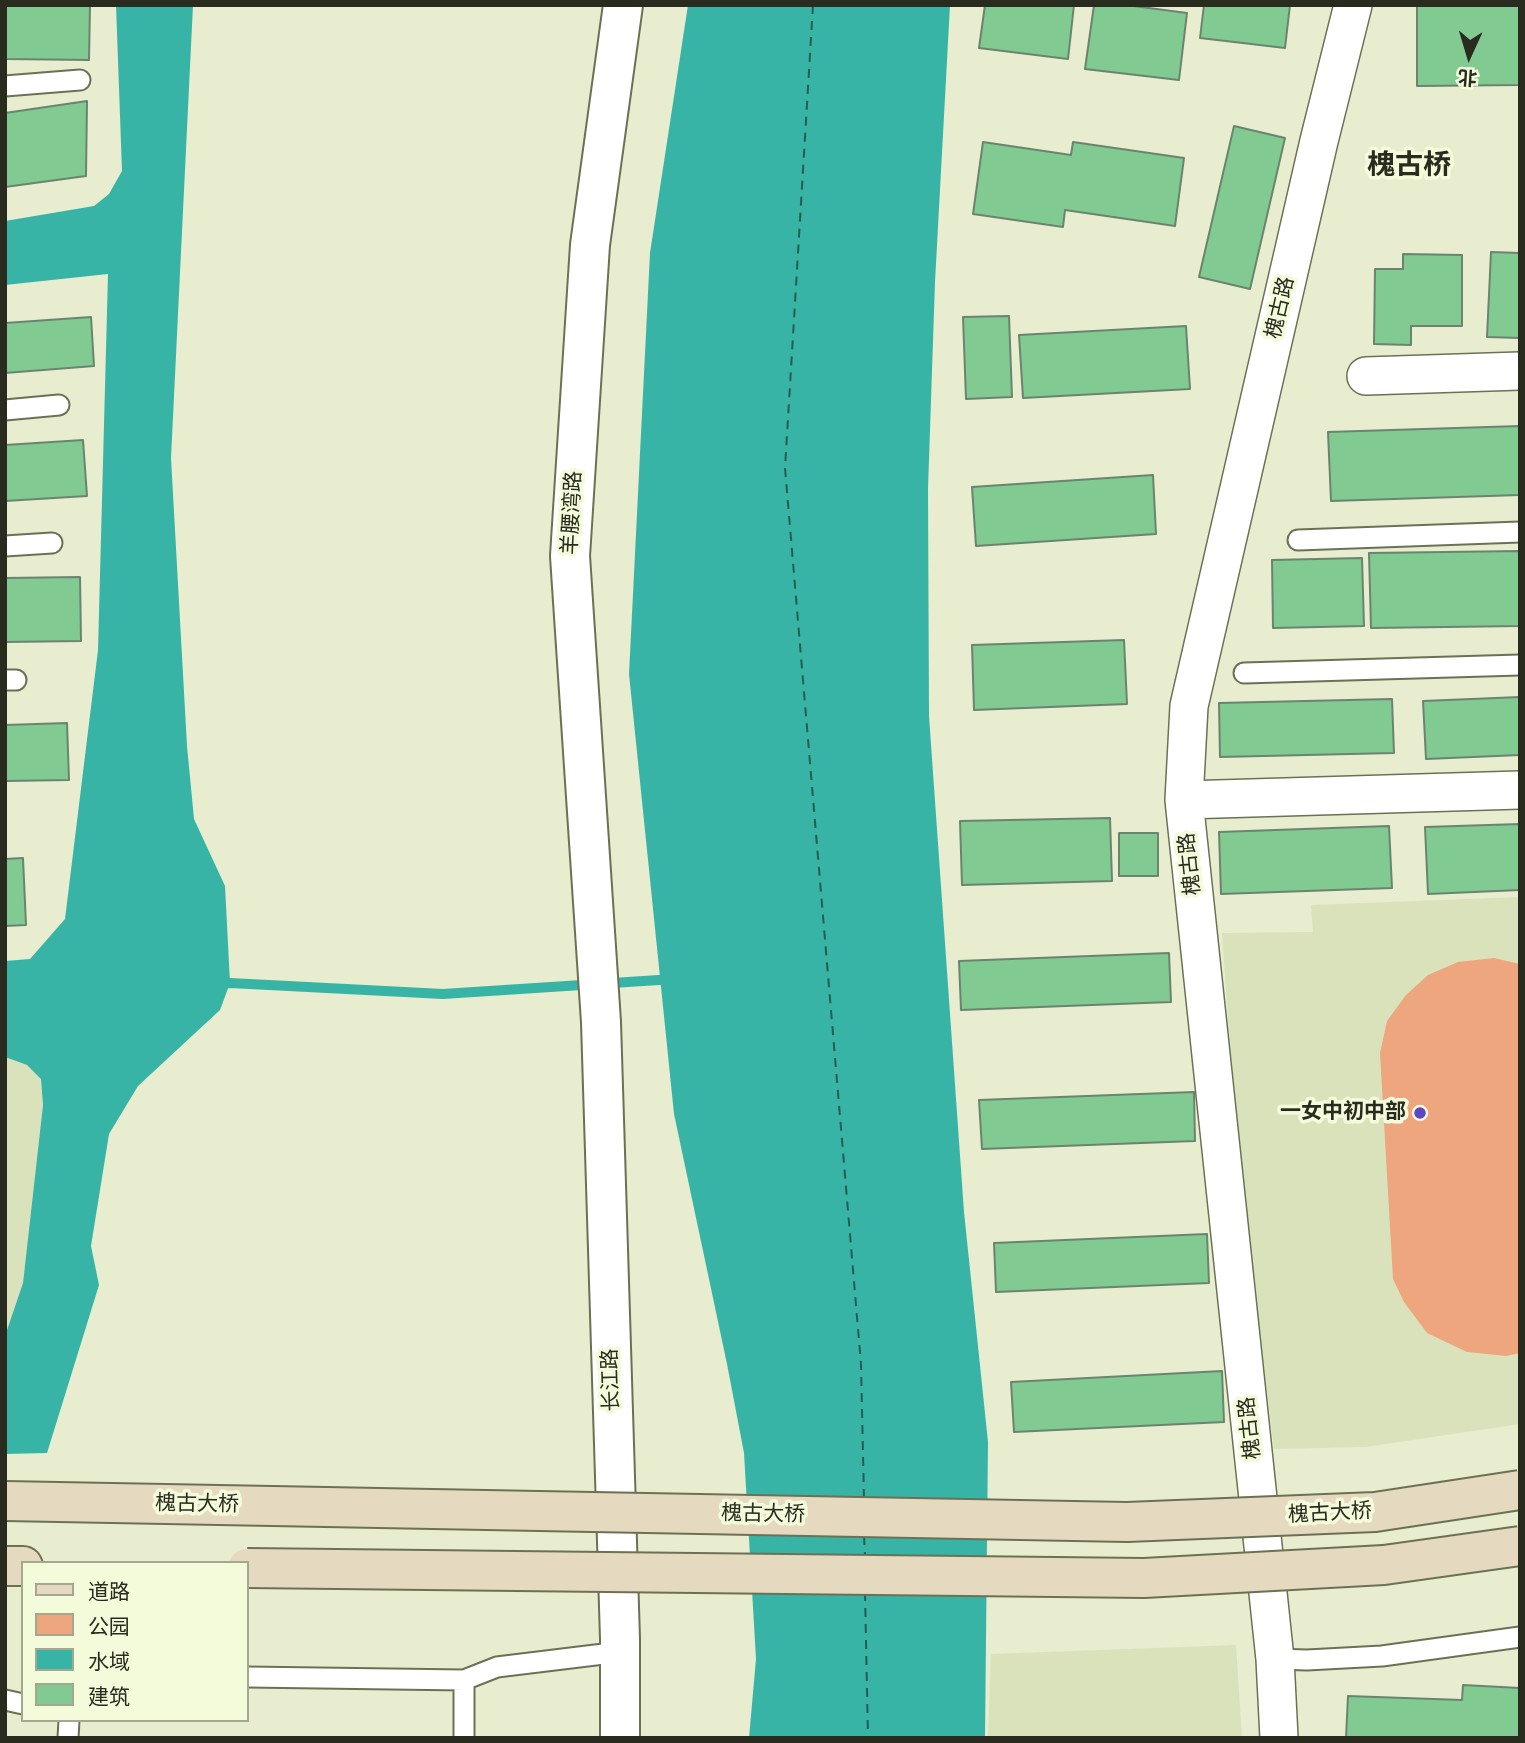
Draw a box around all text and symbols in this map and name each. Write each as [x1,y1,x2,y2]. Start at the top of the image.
north arrow [1434,21,1504,91]
text: 北 [1457,65,1478,90]
district label: 槐古桥 [1367,150,1451,184]
street label: 槐古路 [1262,274,1300,342]
street label: 羊腰湾路 [558,470,588,556]
street label: 槐古路 [1175,831,1207,897]
place label: 一女中初中部 [1280,1100,1406,1126]
marker: 一女中初中部 [1412,1105,1428,1121]
street label: 长江路 [598,1348,626,1412]
street label: 槐古路 [1235,1395,1267,1461]
street label: 槐古大桥 [155,1492,239,1518]
street label: 槐古大桥 [1287,1499,1373,1529]
street label: 槐古大桥 [721,1502,805,1528]
legend [21,1561,248,1722]
text: 道路 [88,1580,130,1604]
text: 公园 [88,1615,130,1639]
text: 水域 [88,1650,130,1674]
text: 建筑 [88,1685,130,1709]

